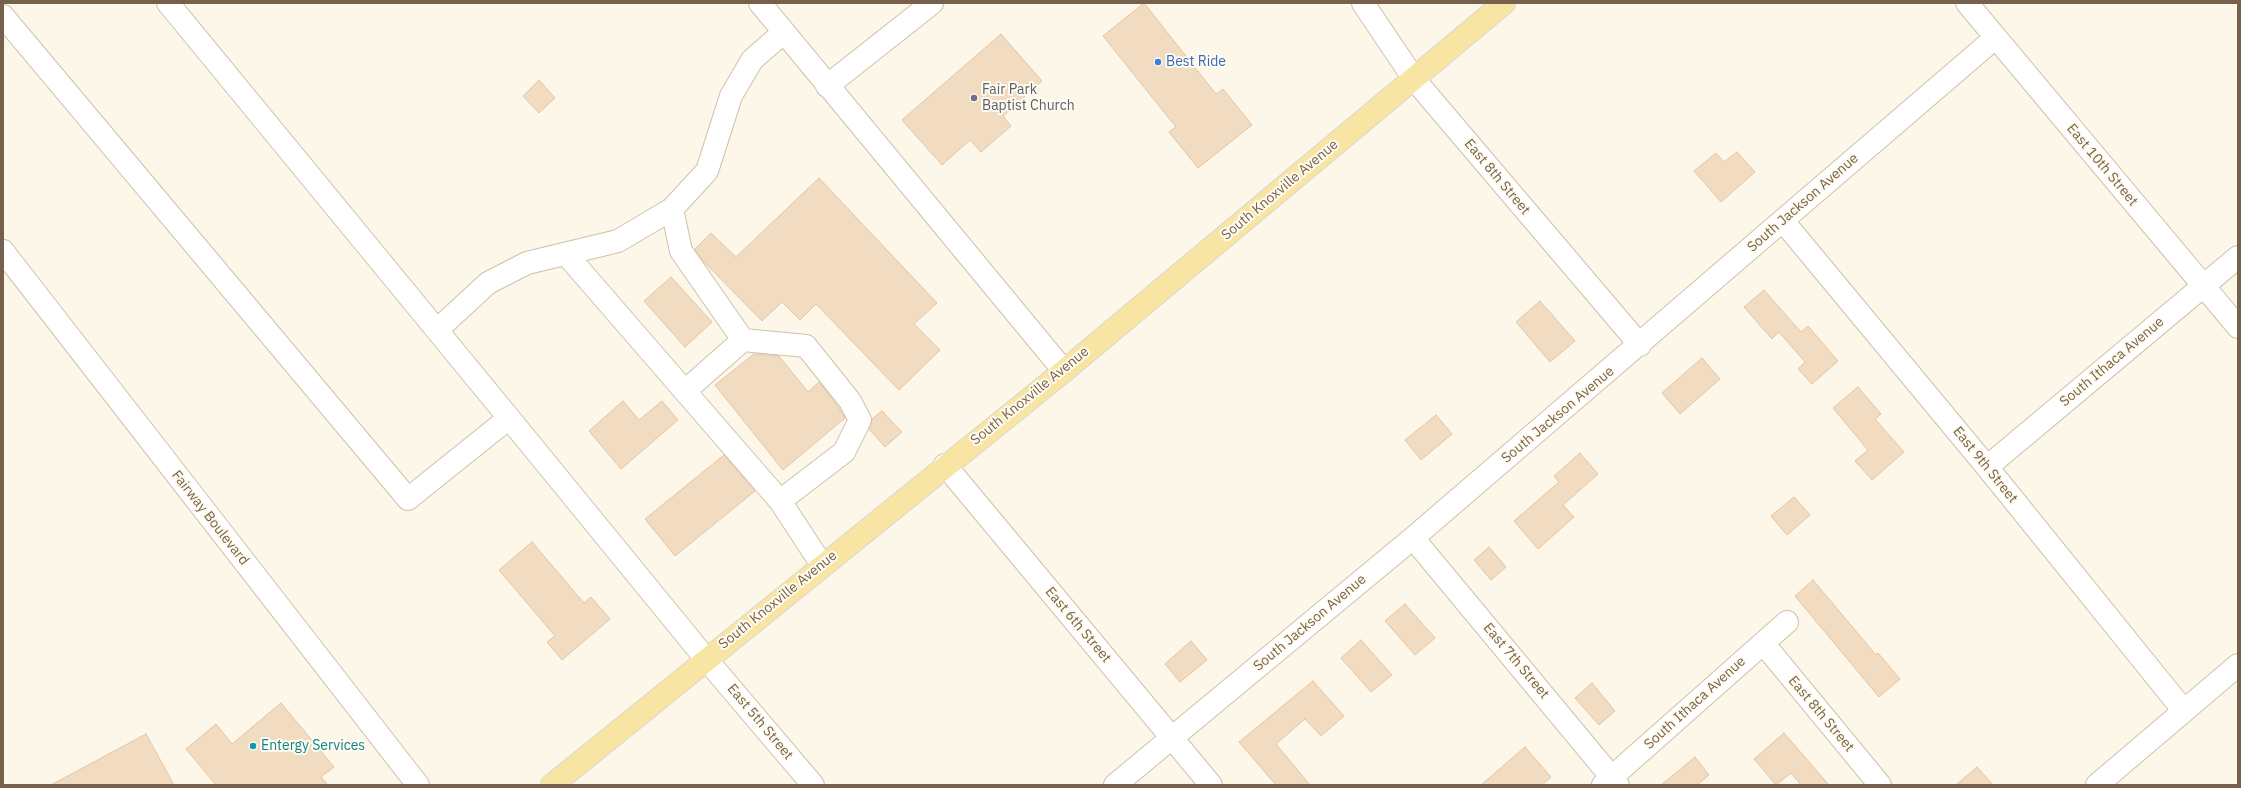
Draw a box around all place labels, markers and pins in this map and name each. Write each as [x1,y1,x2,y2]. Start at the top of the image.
place label: Best Ride [1166,54,1226,70]
marker: Best Ride [1153,57,1163,67]
place label: Fair Park Baptist Church [982,82,1075,114]
marker: Fair Park Baptist Church [969,93,979,103]
place label: Entergy Services [261,738,365,754]
marker: Entergy Services [248,741,258,751]

